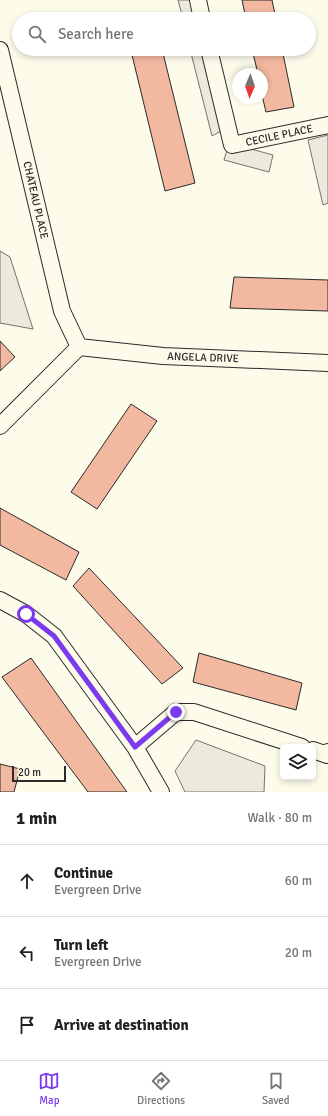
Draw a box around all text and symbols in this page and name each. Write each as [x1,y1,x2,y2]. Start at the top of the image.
search box [12,12,316,56]
icon: search [26,23,48,45]
text: Search here [58,25,134,43]
north arrow [232,68,268,104]
street label: CECILE PLACE [244,122,314,149]
street label: CHATEAU PLACE [20,160,51,240]
street label: ANGELA DRIVE [167,350,239,365]
route start [17,605,35,623]
route end [167,703,185,721]
map controls [280,744,316,780]
button: layers [280,744,316,780]
scale bar [12,764,66,783]
text: 20 m [18,766,41,779]
text: 1 min [16,808,57,829]
text: Walk · 80 m [248,810,312,826]
text: Continue [54,864,113,882]
icon: ahead [16,870,38,892]
text: 60 m [285,873,312,889]
text: Evergreen Drive [54,882,142,898]
text: Turn left [54,936,108,954]
icon: left [16,942,38,964]
text: 20 m [285,945,312,961]
text: Evergreen Drive [54,954,142,970]
icon: arrive [16,1014,38,1036]
text: Arrive at destination [54,1016,189,1034]
tab: Map [38,1070,60,1107]
tab: Directions [137,1070,185,1107]
tab: Saved [262,1070,290,1107]

